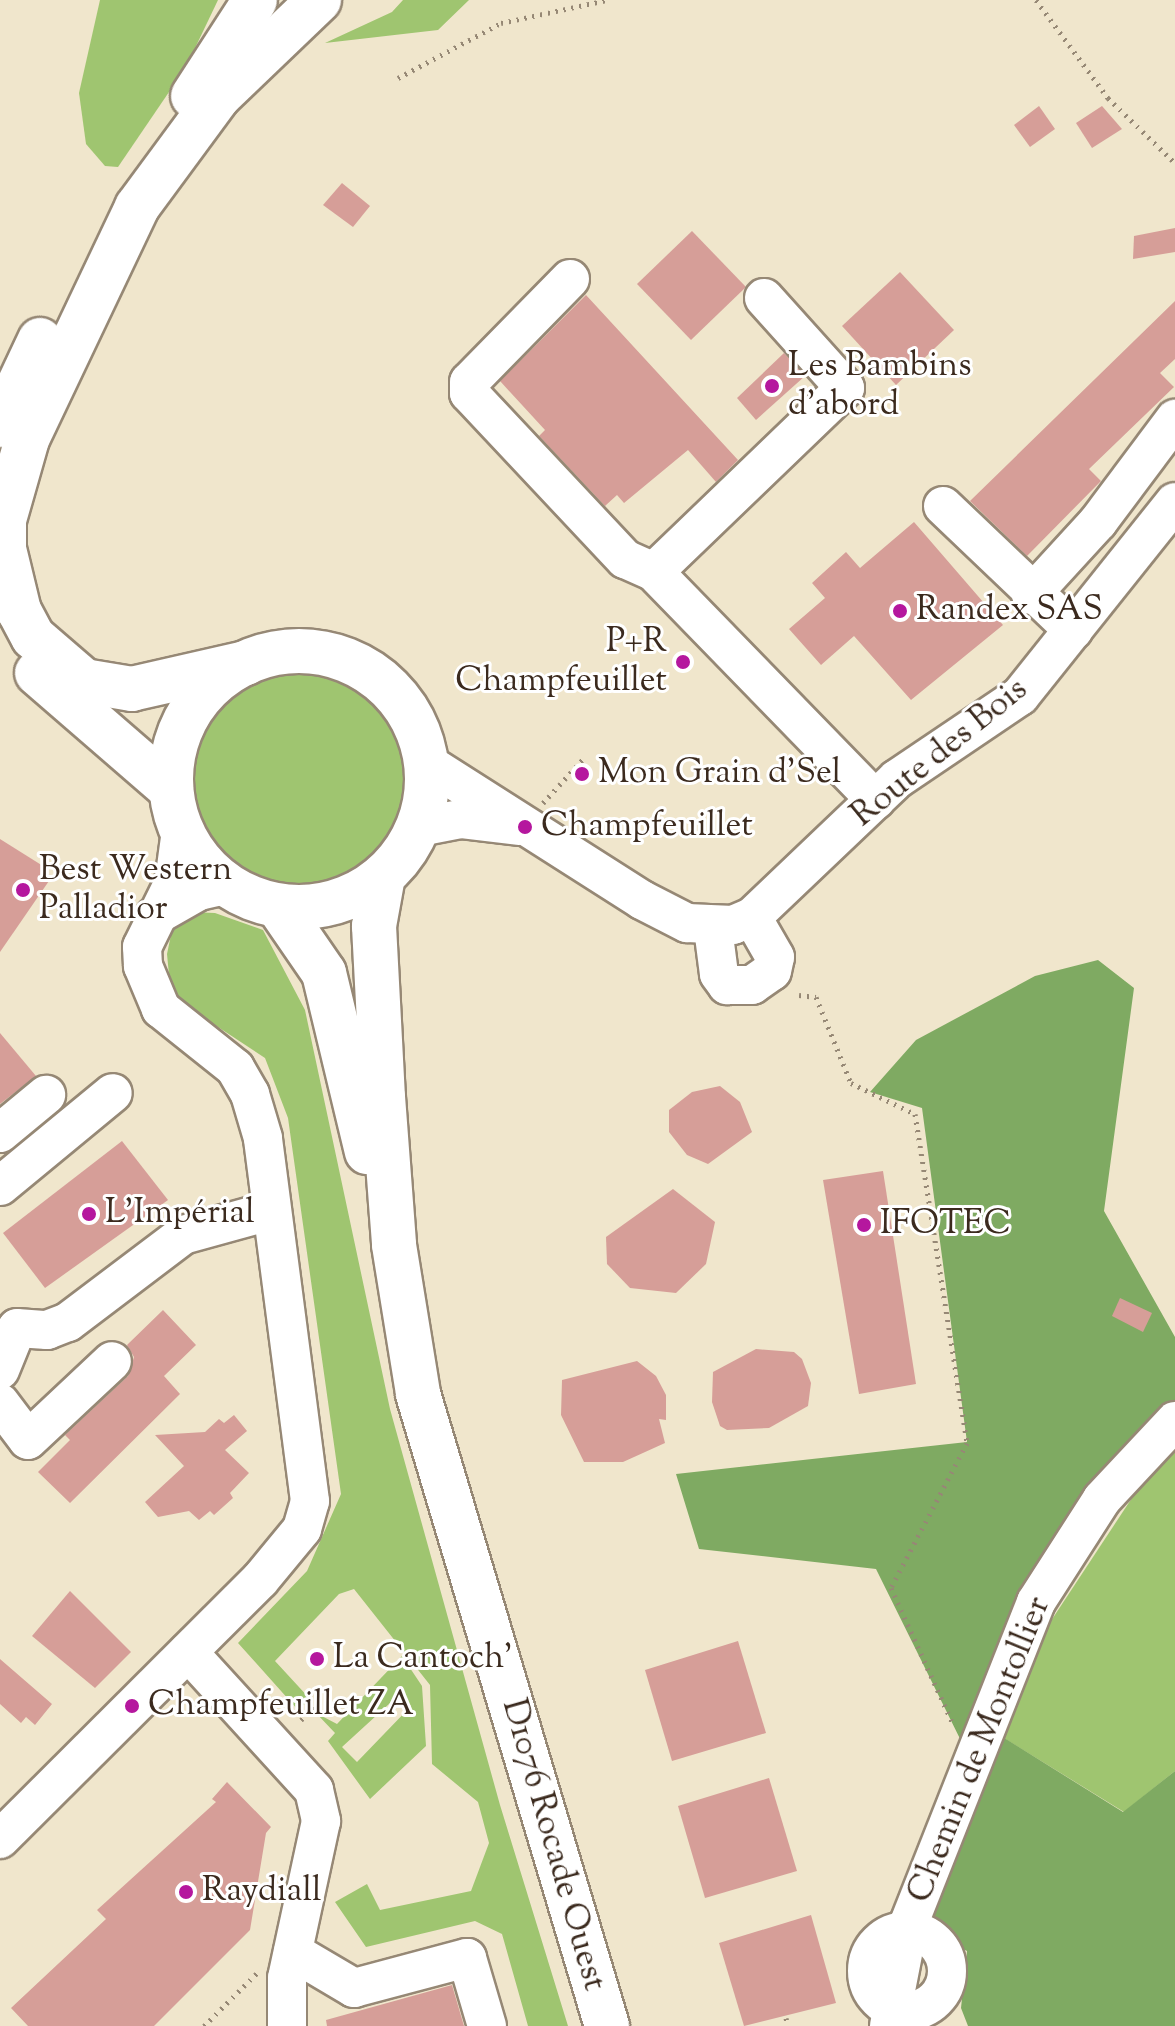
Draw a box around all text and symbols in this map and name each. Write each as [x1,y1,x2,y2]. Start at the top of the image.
place label: Les Bambins d’abord [788,346,972,426]
marker: Les Bambins d’abord [763,377,781,395]
place label: Randex SAS [916,591,1103,631]
marker: Randex SAS [891,602,909,620]
place label: P+R Champfeuillet [455,622,667,702]
marker: P+R Champfeuillet [674,653,692,671]
street label: Route des Bois [844,670,1036,836]
place label: Mon Grain d'Sel [598,754,841,794]
marker: Mon Grain d'Sel [573,765,591,783]
place label: Champfeuillet [541,807,753,847]
marker: Champfeuillet [516,818,534,836]
place label: Best Western Palladior [39,850,232,930]
marker: Best Western Palladior [14,881,32,899]
place label: L'Impérial [105,1194,255,1234]
marker: L'Impérial [80,1205,98,1223]
place label: IFOTEC [880,1205,1011,1245]
marker: IFOTEC [855,1216,873,1234]
street label: Chemin de Montollier [900,1591,1060,1909]
place label: La Cantoch' [333,1639,513,1679]
marker: La Cantoch' [308,1650,326,1668]
place label: Champfeuillet ZA [148,1686,414,1726]
street label: D1076 Rocade Ouest [492,1695,614,1995]
marker: Champfeuillet ZA [123,1697,141,1715]
place label: Raydiall [202,1872,321,1912]
marker: Raydiall [177,1883,195,1901]

